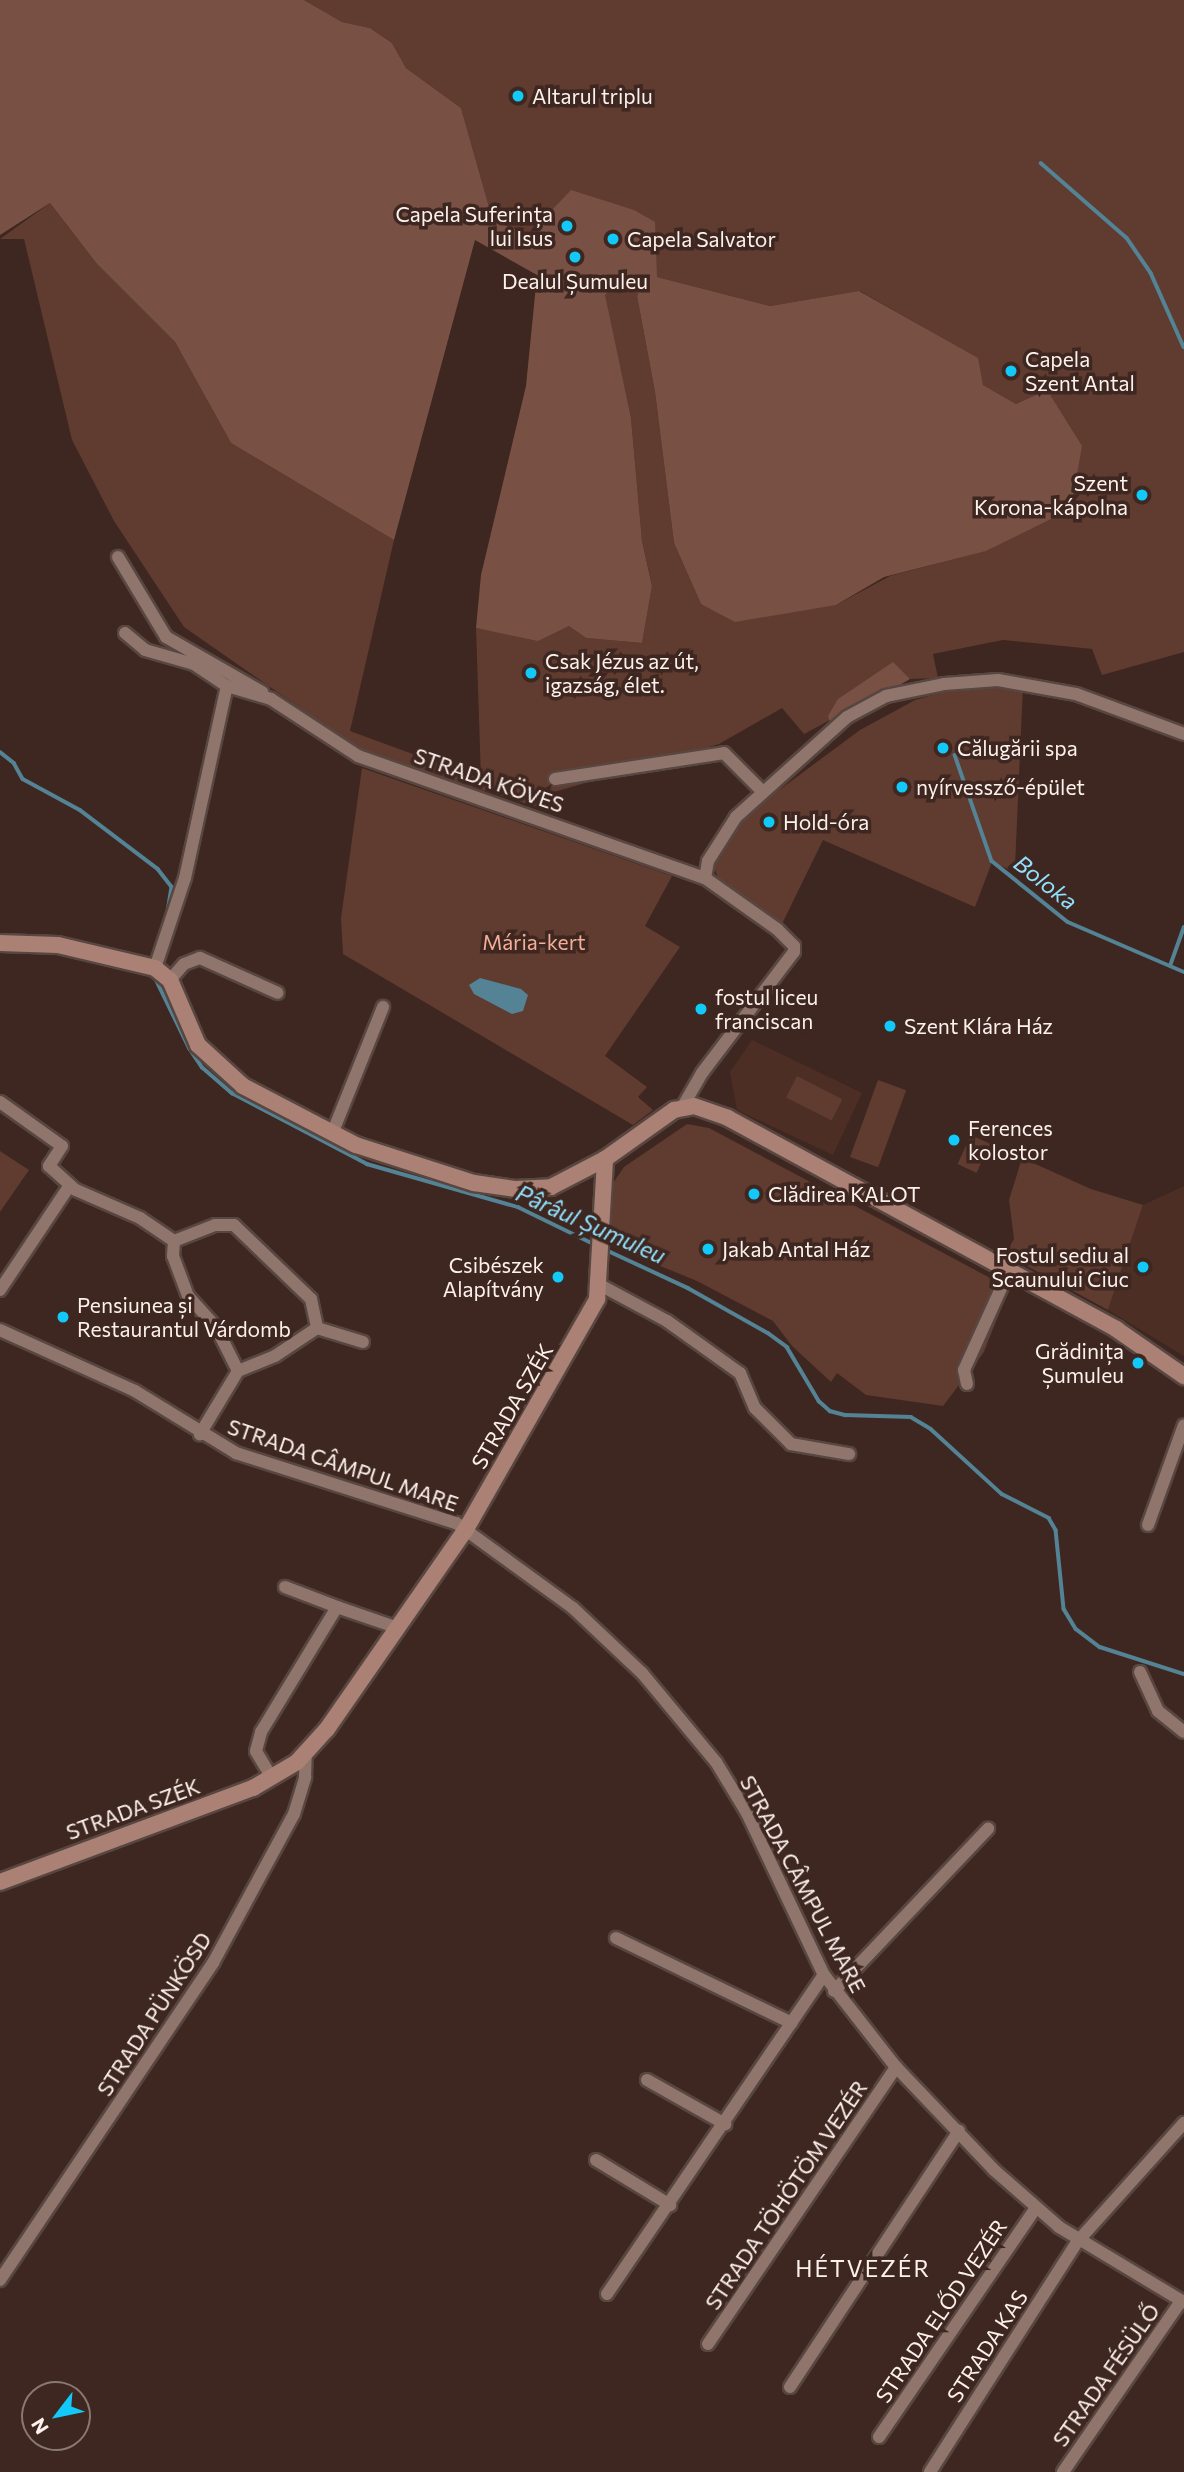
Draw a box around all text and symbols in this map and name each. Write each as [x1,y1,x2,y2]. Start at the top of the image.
place label: Altarul triplu [532,83,653,109]
marker: Altarul triplu [510,88,526,104]
place label: Capela Suferința lui Isus [395,201,553,251]
marker: Capela Suferința lui Isus [559,218,575,234]
place label: Capela Salvator [627,226,776,252]
marker: Capela Salvator [605,231,621,247]
marker: Dealul Șumuleu [567,249,583,265]
place label: Dealul Șumuleu [502,268,648,294]
place label: Capela Szent Antal [1025,346,1135,396]
marker: Capela Szent Antal [1003,363,1019,379]
place label: Szent Korona-kápolna [974,470,1128,520]
marker: Szent Korona-kápolna [1134,487,1150,503]
place label: Csak Jézus az út, igazság, élet. [545,648,699,698]
marker: Csak Jézus az út, igazság, élet. [523,665,539,681]
place label: Călugării spa [957,735,1078,761]
marker: Călugării spa [935,740,951,756]
street label: STRADA KÖVES [411,743,567,817]
place label: nyírvessző-épület [916,774,1085,800]
marker: nyírvessző-épület [894,779,910,795]
place label: Hold-óra [783,809,869,835]
marker: Hold-óra [761,814,777,830]
water label: Boloka [1009,849,1083,915]
park label: Mária-kert [482,929,586,955]
place label: fostul liceu franciscan [715,984,818,1034]
marker: fostul liceu franciscan [693,1001,709,1017]
place label: Szent Klára Ház [904,1013,1053,1039]
marker: Szent Klára Ház [882,1018,898,1034]
place label: Ferences kolostor [968,1115,1053,1165]
marker: Ferences kolostor [946,1132,962,1148]
water label: Pârâul Șumuleu [512,1179,670,1269]
place label: Clădirea KALOT [768,1181,920,1207]
marker: Clădirea KALOT [746,1186,762,1202]
place label: Jakab Antal Ház [722,1236,870,1262]
marker: Jakab Antal Ház [700,1241,716,1257]
place label: Fostul sediu al Scaunului Ciuc [991,1242,1129,1292]
place label: Csibészek Alapítvány [443,1252,544,1302]
marker: Fostul sediu al Scaunului Ciuc [1135,1259,1151,1275]
marker: Csibészek Alapítvány [550,1269,566,1285]
place label: Pensiunea și Restaurantul Várdomb [77,1292,291,1342]
marker: Pensiunea și Restaurantul Várdomb [55,1309,71,1325]
place label: Grădinița Șumuleu [1035,1338,1124,1388]
street label: STRADA SZÉK [466,1339,558,1473]
marker: Grădinița Șumuleu [1130,1355,1146,1371]
street label: STRADA CÂMPUL MARE [224,1414,462,1516]
street label: STRADA CÂMPUL MARE [735,1771,871,1997]
street label: STRADA SZÉK [63,1773,203,1845]
street label: STRADA PÜNKÖSD [92,1927,216,2101]
street label: STRADA TÖHÖTÖM VEZÉR [700,2076,872,2314]
street label: STRADA ELŐD VEZÉR [870,2215,1012,2407]
district label: HÉTVEZÉR [796,2254,930,2282]
street label: STRADA KAS [941,2285,1033,2407]
street label: STRADA FÉSÜLŐ [1047,2299,1165,2451]
north arrow [21,2381,91,2451]
text: N [26,2414,53,2438]

